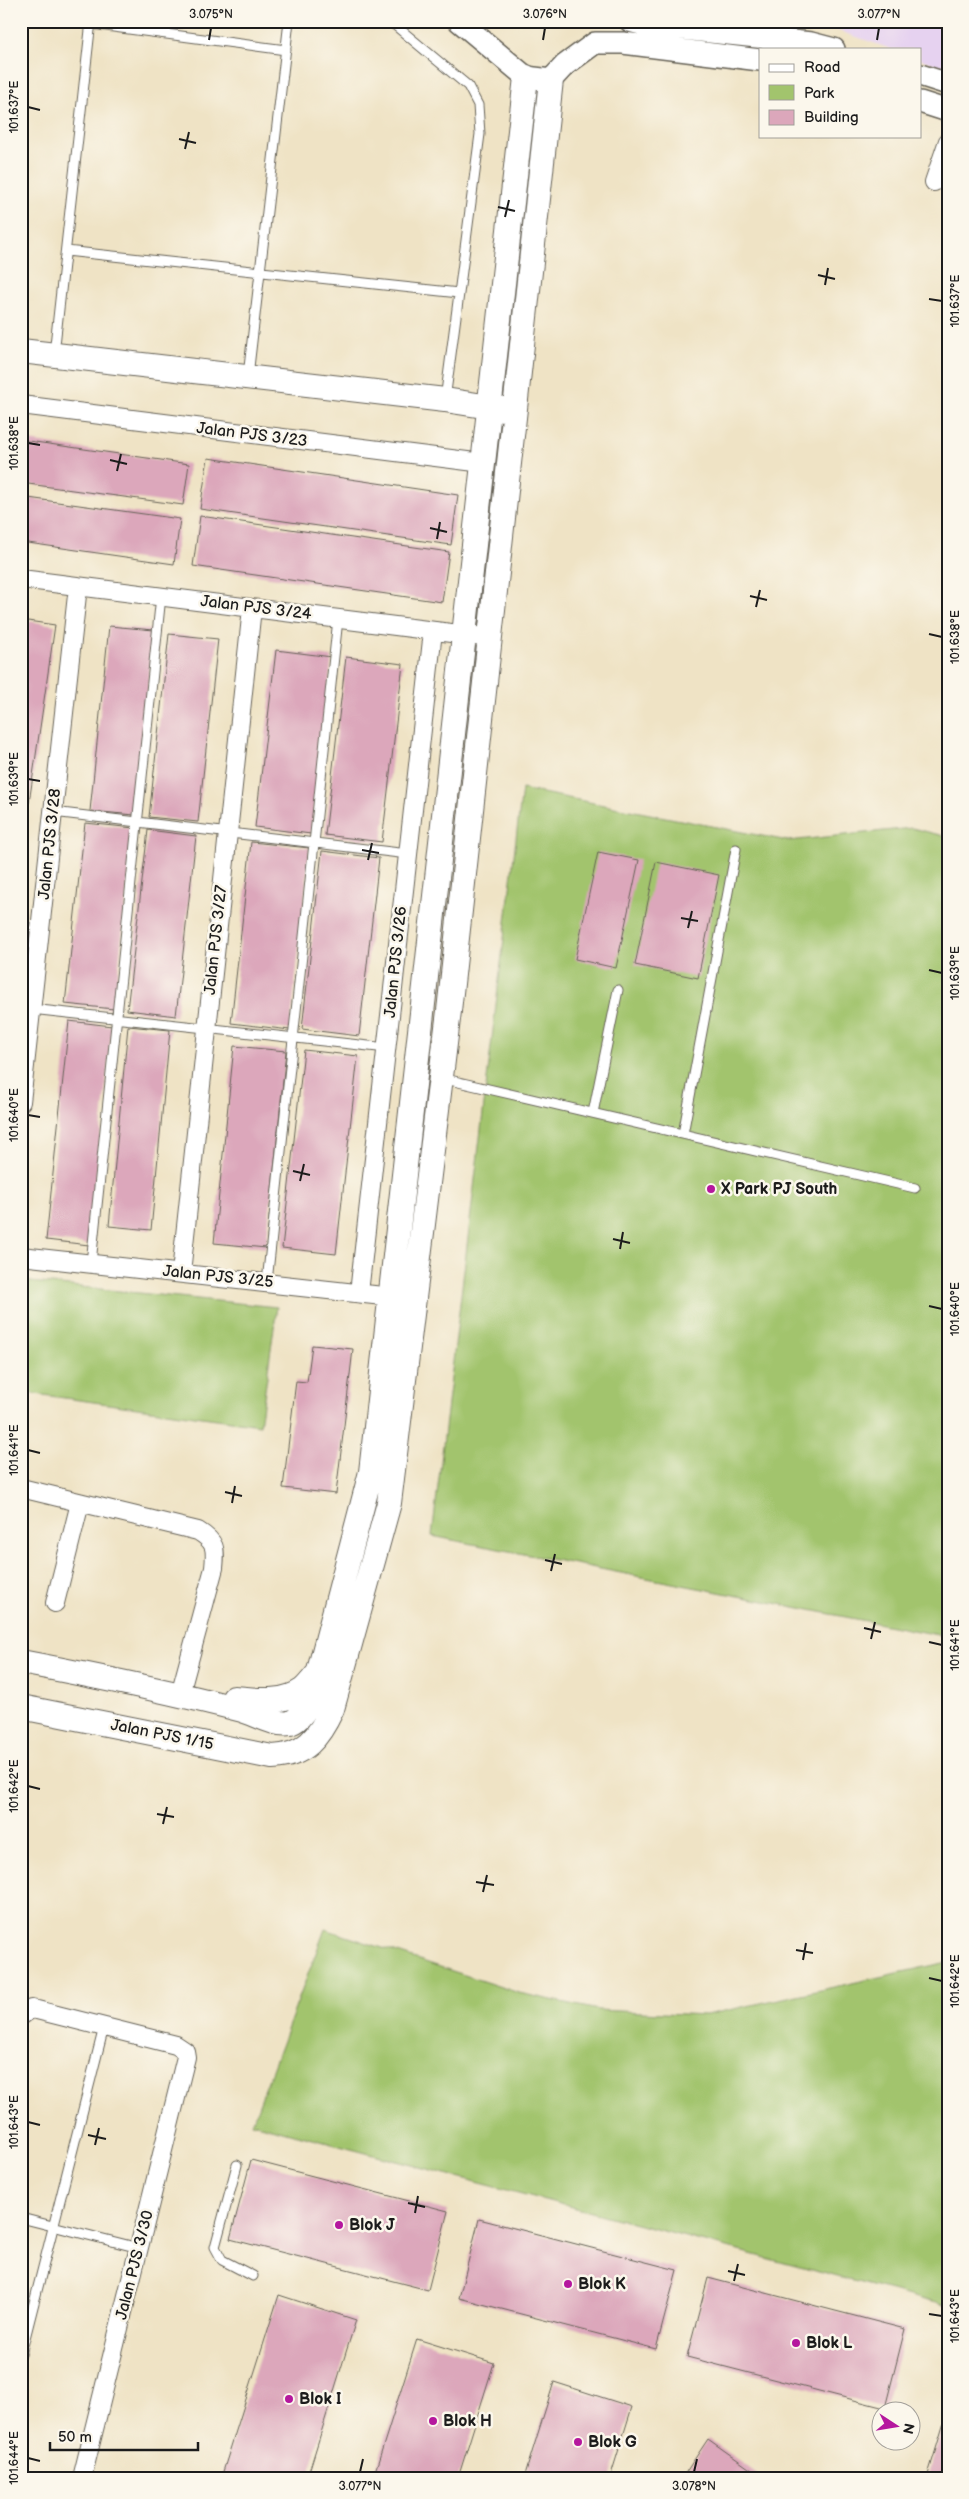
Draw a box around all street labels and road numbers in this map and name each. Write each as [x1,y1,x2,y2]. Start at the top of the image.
street label: Jalan PJS 3/23 [195,419,309,451]
street label: Jalan PJS 3/24 [199,592,313,624]
street label: Jalan PJS 3/28 [35,788,65,900]
street label: Jalan PJS 3/27 [201,884,231,996]
street label: Jalan PJS 3/26 [381,905,411,1019]
street label: Jalan PJS 3/25 [162,1262,274,1292]
street label: Jalan PJS 1/15 [109,1716,215,1754]
street label: Jalan PJS 3/30 [112,2208,158,2322]

